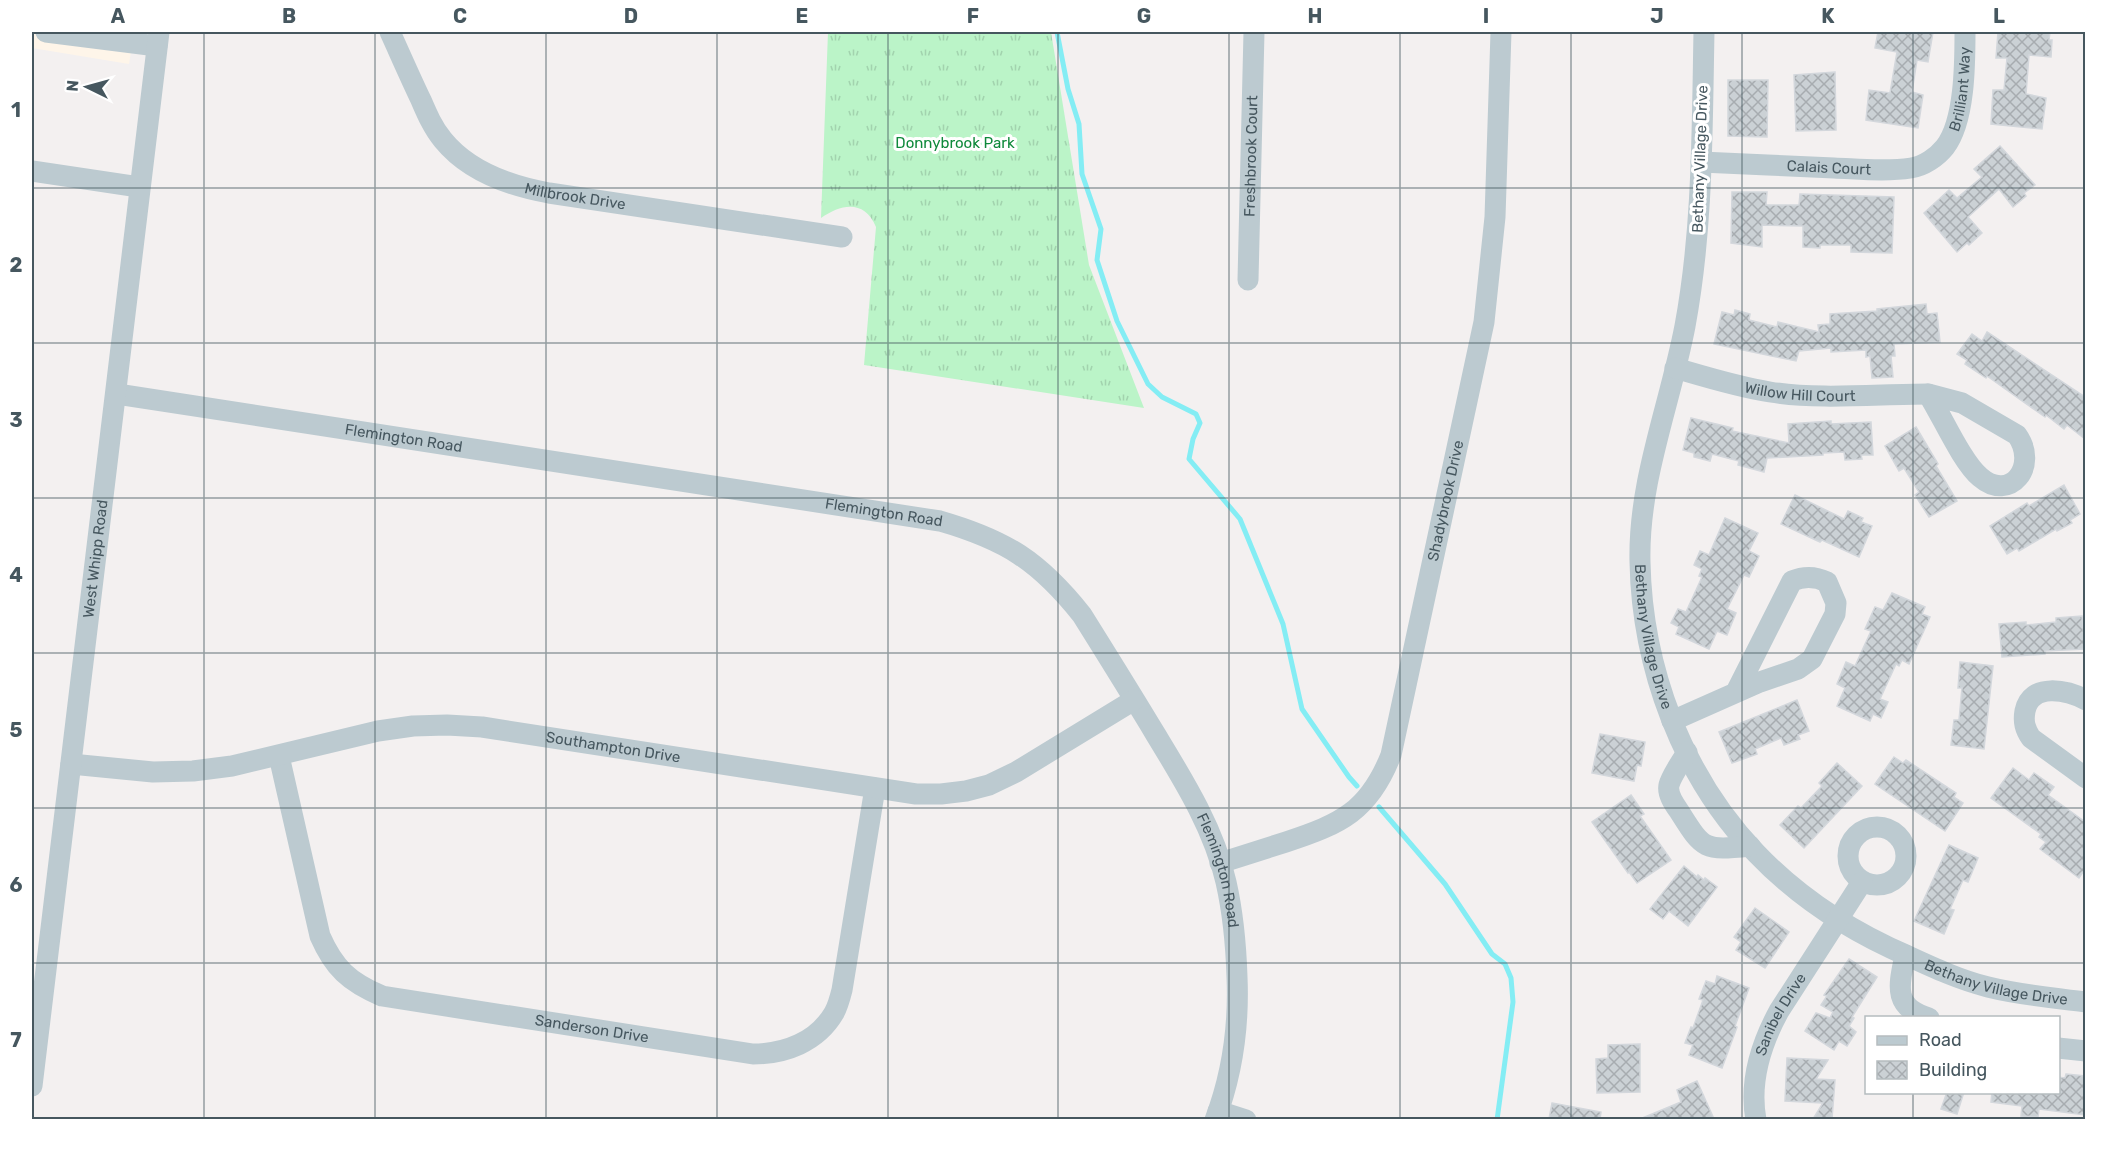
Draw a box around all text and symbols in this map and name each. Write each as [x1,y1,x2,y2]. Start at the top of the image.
text: A [111,4,126,28]
text: B [282,4,296,28]
text: C [453,4,467,28]
text: D [624,4,638,28]
text: E [796,4,808,28]
text: F [967,4,979,28]
text: G [1137,4,1151,28]
text: H [1308,4,1322,28]
text: I [1483,4,1489,28]
text: J [1650,4,1664,28]
text: K [1821,4,1835,28]
text: L [1993,4,2005,28]
street label: Brilliant Way [1945,47,1974,134]
north arrow [57,57,117,117]
text: N [63,79,83,92]
street label: Bethany Village Drive [1688,85,1712,233]
street label: Freshbrook Court [1241,95,1261,217]
text: 1 [11,98,21,122]
park label: Donnybrook Park [895,134,1015,152]
street label: Calais Court [1786,157,1871,179]
street label: Millbrook Drive [523,179,627,213]
text: 2 [10,253,23,277]
street label: Willow Hill Court [1743,378,1856,405]
text: 3 [9,408,23,432]
street label: Flemington Road [344,420,464,456]
street label: Shadybrook Drive [1424,439,1467,563]
street label: Flemington Road [824,494,944,530]
street label: West Whipp Road [79,499,112,619]
text: 4 [9,563,23,587]
street label: Bethany Village Drive [1631,564,1676,712]
text: 5 [10,718,23,742]
street label: Southampton Drive [545,728,682,767]
street label: Flemington Road [1193,810,1243,929]
text: 6 [9,873,23,897]
street label: Bethany Village Drive [1922,956,2069,1009]
street label: Sanibel Drive [1752,970,1810,1058]
street label: Sanderson Drive [534,1011,650,1047]
legend [1865,1016,2060,1094]
text: 7 [10,1028,22,1052]
text: Road [1919,1029,1962,1051]
text: Building [1919,1059,1987,1081]

